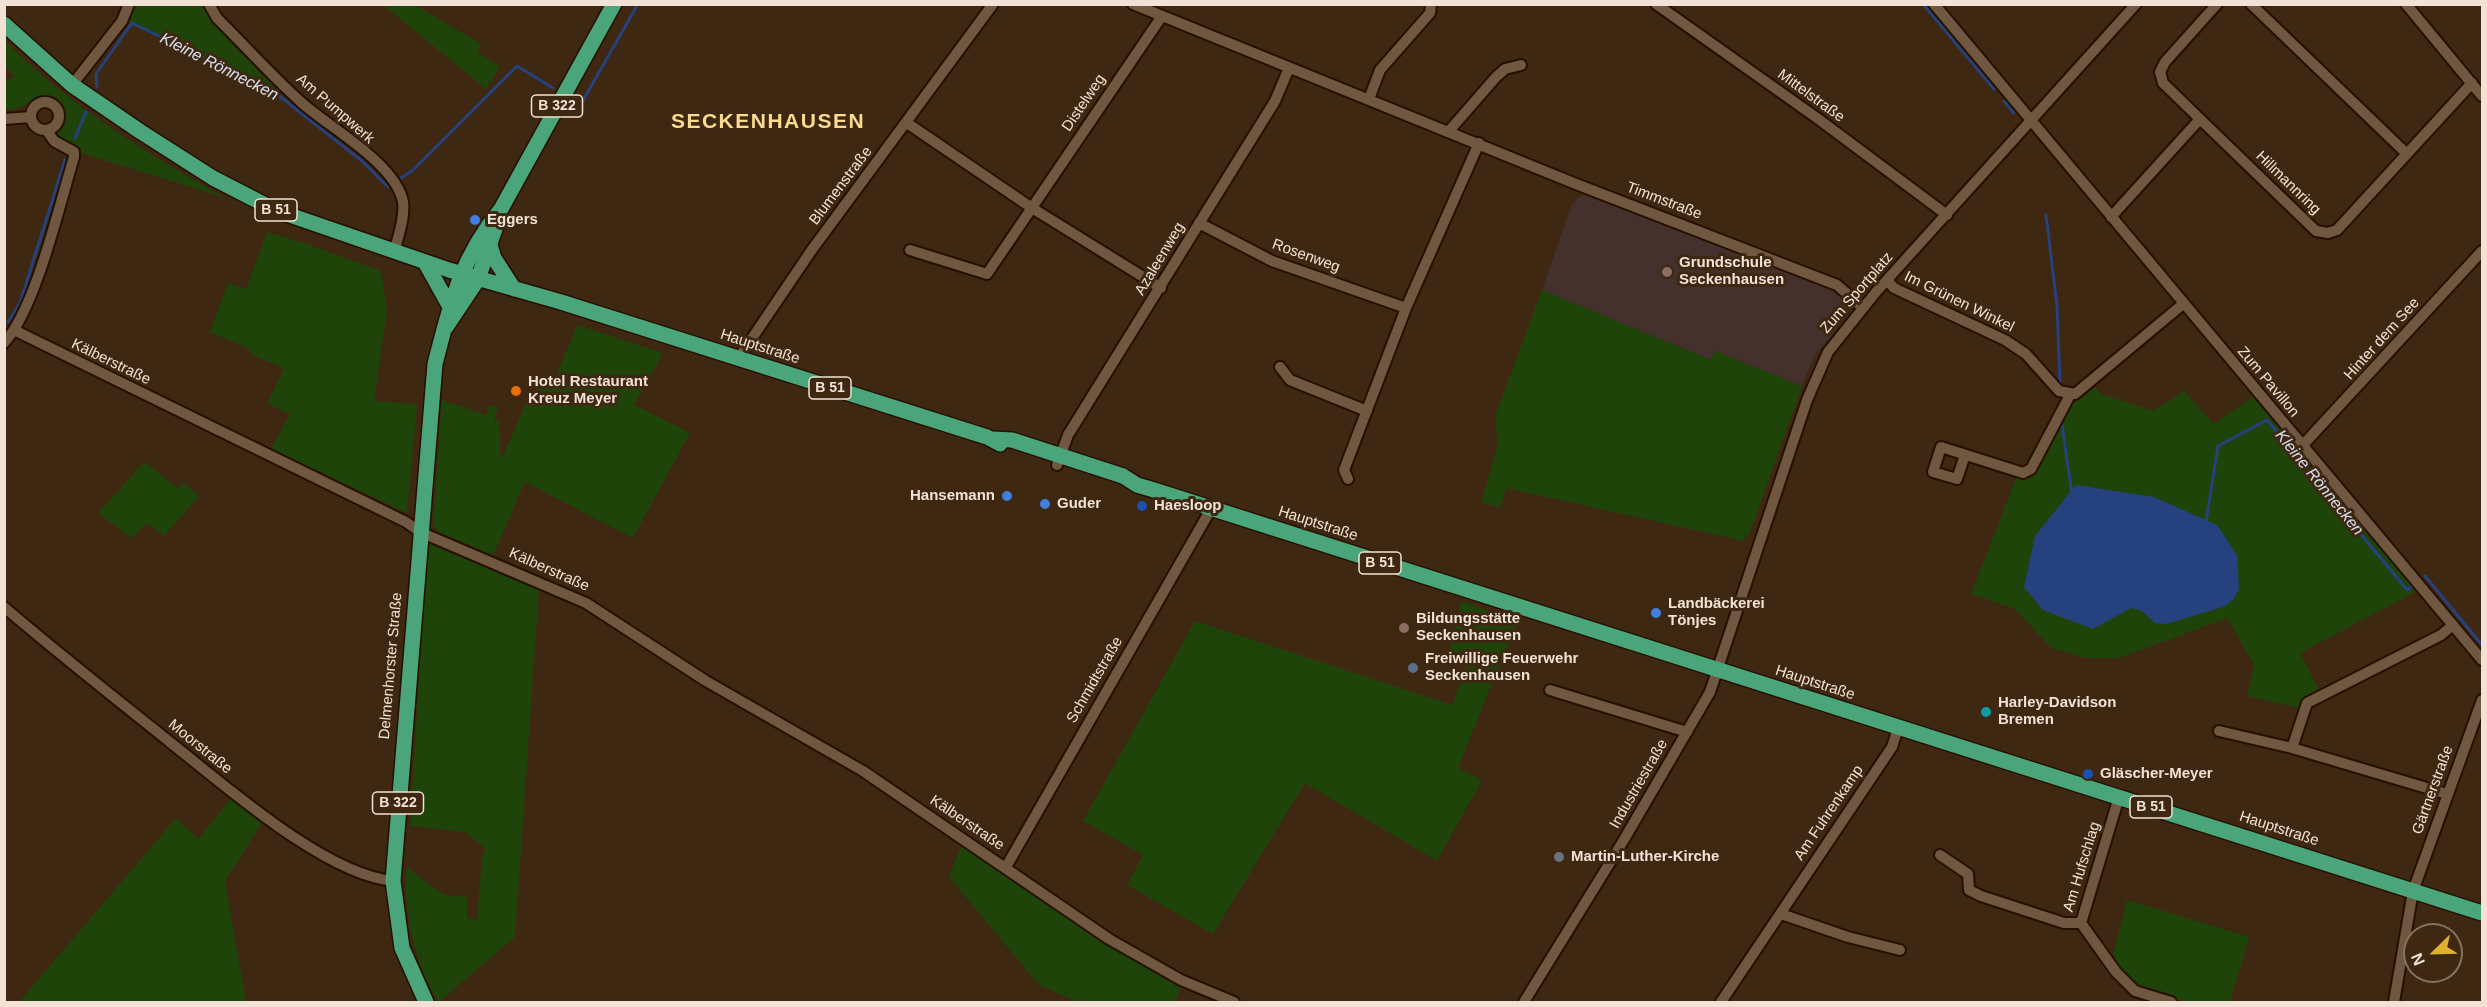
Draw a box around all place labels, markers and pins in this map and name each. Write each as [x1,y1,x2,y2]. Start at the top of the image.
place label: Eggers [487,211,538,229]
marker: Eggers [468,213,482,227]
place label: Grundschule Seckenhausen [1679,254,1784,289]
marker: Grundschule Seckenhausen [1660,265,1674,279]
place label: Hotel Restaurant Kreuz Meyer [528,373,648,408]
marker: Hotel Restaurant Kreuz Meyer [509,384,523,398]
place label: Hansemann [910,487,995,505]
marker: Hansemann [1000,489,1014,503]
place label: Guder [1057,495,1101,513]
marker: Guder [1038,497,1052,511]
place label: Haesloop [1154,497,1222,515]
marker: Haesloop [1135,499,1149,513]
place label: Landbäckerei Tönjes [1668,595,1765,630]
marker: Landbäckerei Tönjes [1649,606,1663,620]
place label: Bildungsstätte Seckenhausen [1416,610,1521,645]
marker: Bildungsstätte Seckenhausen [1397,621,1411,635]
place label: Freiwillige Feuerwehr Seckenhausen [1425,650,1578,685]
marker: Freiwillige Feuerwehr Seckenhausen [1406,661,1420,675]
place label: Harley-Davidson Bremen [1998,694,2116,729]
marker: Harley-Davidson Bremen [1979,705,1993,719]
place label: Gläscher-Meyer [2100,765,2213,783]
marker: Gläscher-Meyer [2081,767,2095,781]
place label: Martin-Luther-Kirche [1571,848,1719,866]
marker: Martin-Luther-Kirche [1552,850,1566,864]

